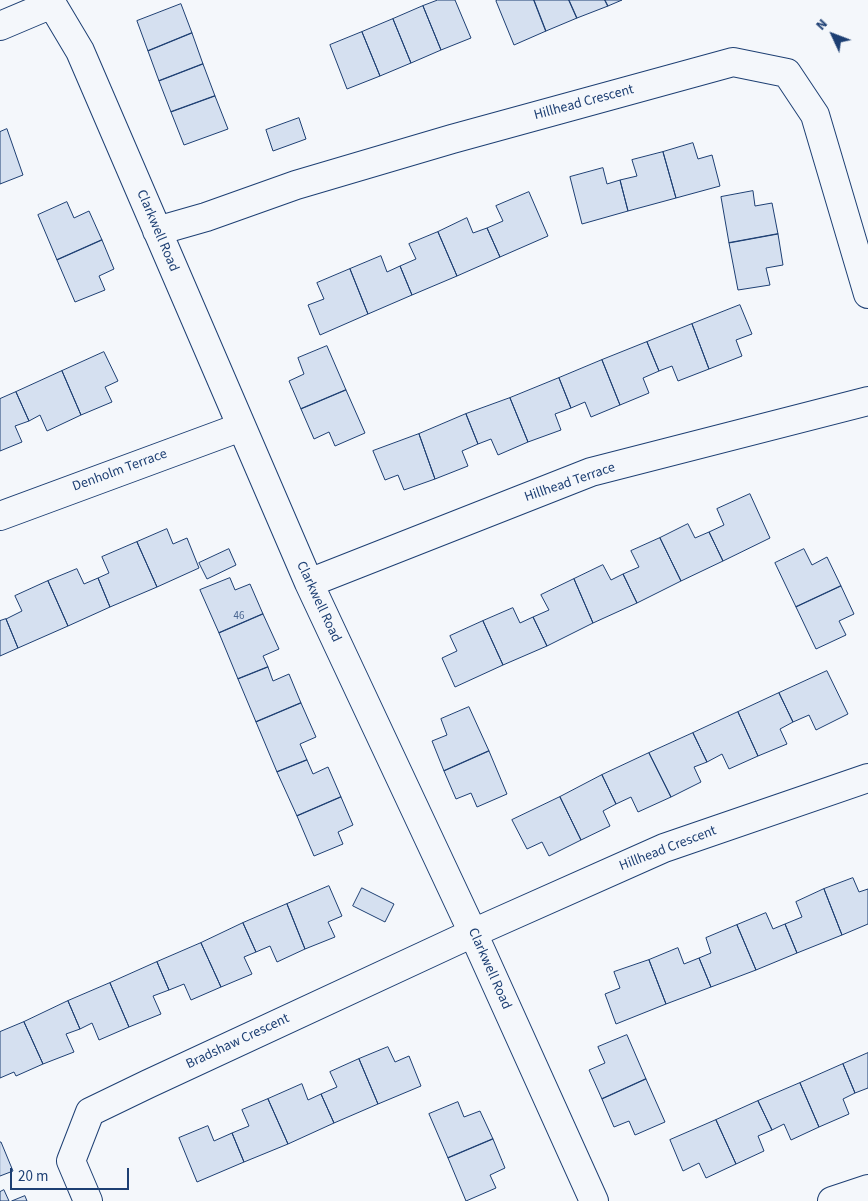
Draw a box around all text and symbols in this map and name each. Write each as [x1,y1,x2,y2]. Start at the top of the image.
north arrow [808,10,858,60]
text: N [812,15,833,35]
street label: Hillhead Crescent [532,82,636,124]
street label: Clarkwell Road [132,188,182,274]
street label: Denholm Terrace [70,446,170,496]
street label: Hillhead Terrace [522,460,618,506]
street label: Clarkwell Road [292,559,344,645]
house number: 46 [234,610,244,624]
street label: Hillhead Crescent [617,823,719,875]
street label: Clarkwell Road [464,926,514,1012]
street label: Bradshaw Crescent [184,1011,292,1073]
scale bar [12,1158,131,1190]
text: 20 m [18,1166,48,1187]

